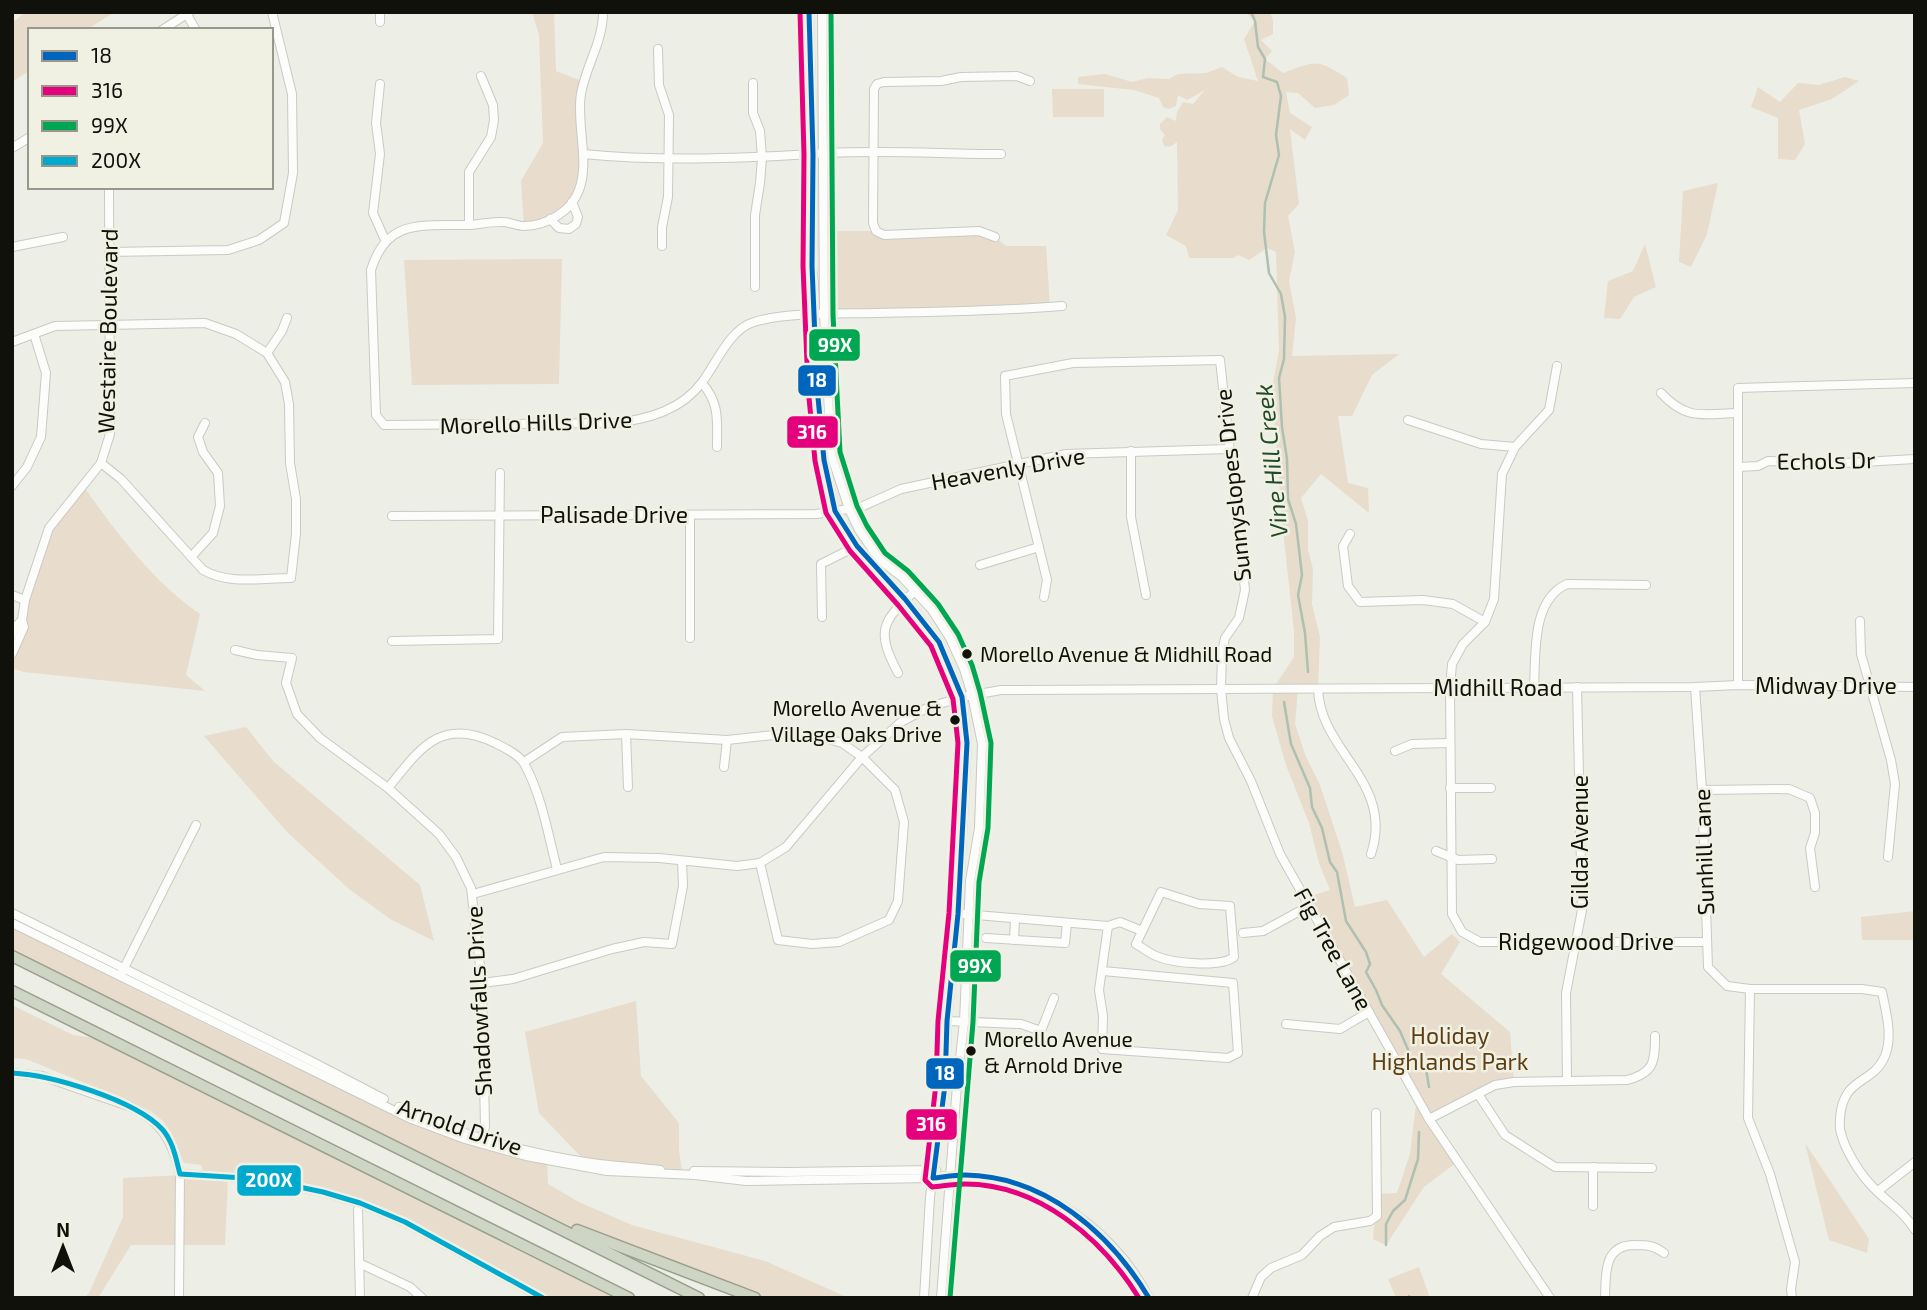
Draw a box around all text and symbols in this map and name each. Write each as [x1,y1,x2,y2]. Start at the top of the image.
legend [28,28,273,189]
text: 18 [91,42,112,67]
text: 316 [91,77,123,102]
text: 99X [91,112,128,137]
text: 200X [91,147,141,172]
street label: Westaire Boulevard [91,228,123,434]
line badge: 99X [808,328,861,362]
text: 99X [818,333,853,356]
line badge: 18 [797,364,837,397]
text: 18 [807,368,827,391]
water label: Vine Hill Creek [1248,383,1293,539]
street label: Sunnyslopes Drive [1208,387,1256,583]
street label: Morello Hills Drive [439,405,633,439]
line badge: 316 [786,415,839,449]
text: 316 [797,420,827,443]
street label: Heavenly Drive [929,441,1087,495]
street label: Echols Dr [1776,445,1876,475]
street label: Palisade Drive [540,500,688,528]
place label: Morello Avenue & Midhill Road [980,641,1272,666]
marker: Morello Avenue & Midhill Road [960,647,974,661]
street label: Midway Drive [1755,671,1897,699]
street label: Midhill Road [1433,673,1563,701]
place label: Morello Avenue & Village Oaks Drive [771,695,942,746]
marker: Morello Avenue & Village Oaks Drive [948,713,962,727]
street label: Gilda Avenue [1565,775,1593,909]
street label: Sunhill Lane [1687,788,1719,916]
street label: Fig Tree Lane [1289,882,1379,1015]
street label: Shadowfalls Drive [459,905,497,1097]
street label: Ridgewood Drive [1498,927,1674,955]
line badge: 99X [949,949,1002,983]
text: 99X [958,954,993,977]
park label: Holiday Highlands Park [1371,1021,1529,1075]
place label: Morello Avenue & Arnold Drive [984,1026,1133,1077]
marker: Morello Avenue & Arnold Drive [964,1044,978,1058]
line badge: 18 [925,1057,965,1090]
text: 18 [935,1061,955,1084]
street label: Arnold Drive [394,1092,526,1160]
line badge: 316 [905,1108,958,1141]
text: 316 [916,1112,946,1135]
line badge: 200X [236,1164,302,1197]
text: 200X [245,1168,293,1191]
north arrow [28,1212,98,1282]
text: N [56,1218,70,1241]

